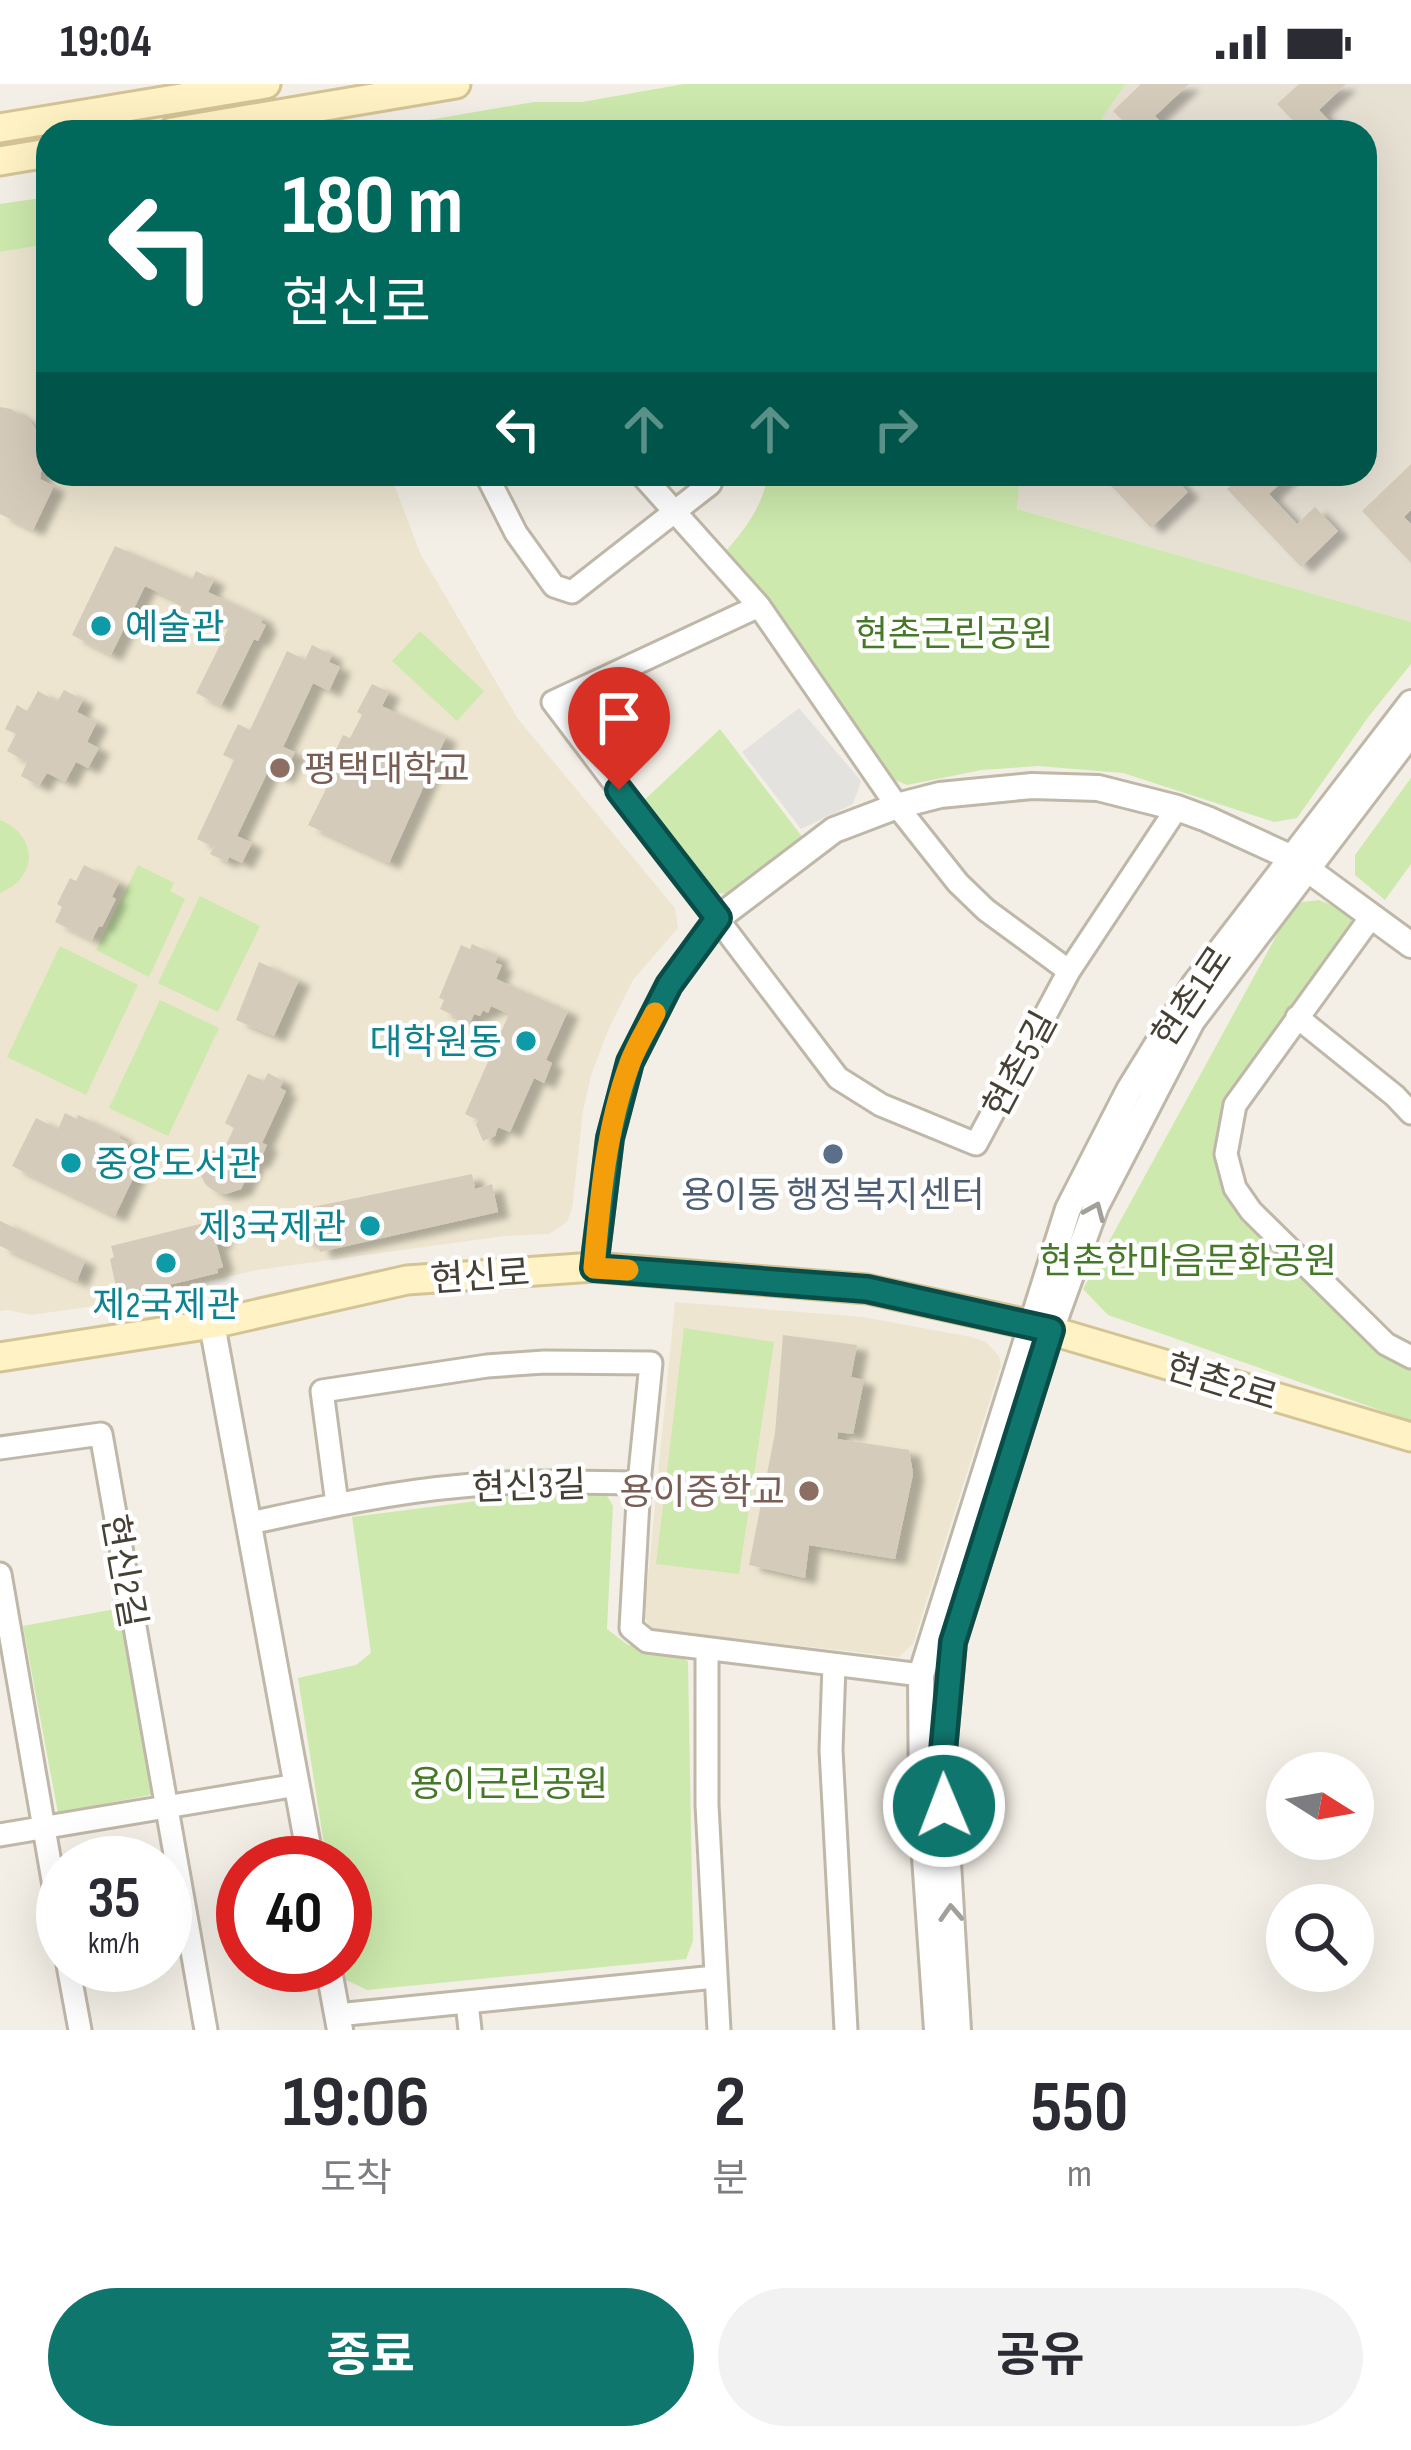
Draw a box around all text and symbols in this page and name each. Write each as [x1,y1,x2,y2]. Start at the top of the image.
text: 19:04 [60,15,151,70]
text: 180 m [282,156,463,257]
icon: left [84,168,240,324]
text: 현신로 [282,272,431,337]
icon: left [485,396,551,462]
icon: ahead [611,396,677,462]
icon: ahead [737,396,803,462]
icon: right [863,396,929,462]
place label: 예술관 [125,607,224,650]
marker: 예술관 [88,613,114,639]
park label: 현촌근린공원 [855,614,1053,657]
pin [568,667,670,790]
icon: arrive [586,685,652,751]
place label: 평택대학교 [304,749,470,792]
marker: 평택대학교 [267,755,293,781]
street label: 현촌1로 [1144,939,1242,1056]
street label: 현촌5길 [976,1005,1067,1126]
place label: 대학원동 [370,1022,502,1065]
marker: 대학원동 [513,1028,539,1054]
marker: 용이동 행정복지센터 [820,1141,846,1167]
place label: 중앙도서관 [95,1144,261,1187]
marker: 중앙도서관 [58,1150,84,1176]
place label: 용이동 행정복지센터 [681,1175,985,1218]
one-way arrow [1081,1202,1105,1223]
place label: 제3국제관 [198,1207,346,1250]
marker: 제3국제관 [357,1213,383,1239]
park label: 현촌한마음문화공원 [1039,1241,1337,1284]
marker: 제2국제관 [153,1250,179,1276]
street label: 현신로 [429,1253,531,1302]
place label: 제2국제관 [92,1285,240,1328]
street label: 현촌2로 [1160,1346,1282,1421]
street label: 현신3길 [471,1464,587,1511]
place label: 용이중학교 [619,1472,785,1515]
marker: 용이중학교 [796,1478,822,1504]
street label: 현신2길 [91,1511,154,1631]
position arrow [881,1743,1007,1869]
north arrow [1266,1752,1374,1860]
map controls [1266,1752,1374,1992]
park label: 용이근린공원 [410,1764,608,1807]
speed limit sign: 40 [216,1836,372,1992]
text: 35 [87,1863,141,1935]
button: search [1266,1884,1374,1992]
one-way arrow [938,1903,964,1922]
text: km/h [88,1926,140,1962]
text: 19:06 [283,2060,429,2147]
text: 2 [714,2060,746,2147]
text: 550 [1031,2065,1128,2152]
text: m [1067,2151,1092,2198]
text: 도착 [320,2156,392,2203]
text: 분 [712,2156,748,2203]
button: 종료 [48,2288,694,2426]
button: 공유 [718,2288,1363,2426]

